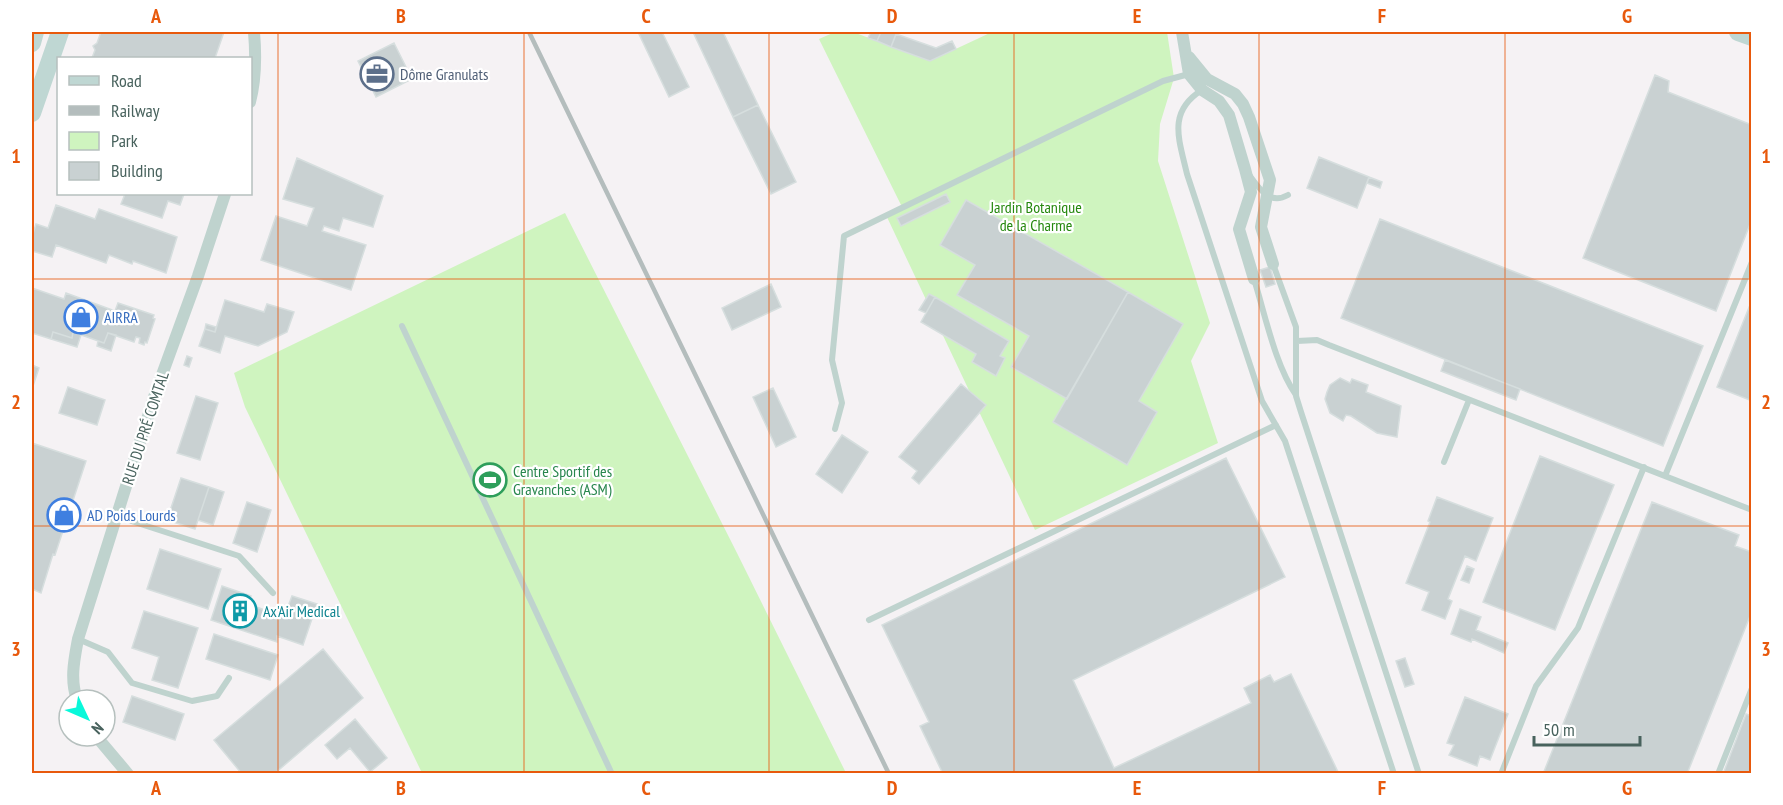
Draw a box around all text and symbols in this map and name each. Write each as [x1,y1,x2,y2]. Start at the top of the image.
text: A [150,3,162,29]
text: B [396,3,406,29]
text: C [641,3,651,29]
text: D [887,3,898,29]
text: E [1133,3,1141,29]
text: F [1378,3,1386,29]
text: G [1622,3,1632,29]
office icon: Dôme Granulats [359,56,395,92]
legend [57,57,252,195]
place label: Dôme Granulats [400,64,488,84]
text: Road [111,69,142,92]
text: Railway [111,99,160,122]
text: Park [111,129,138,152]
text: 1 [11,143,21,169]
text: 1 [1761,143,1771,169]
text: Building [111,159,163,182]
park label: Jardin Botanique de la Charme [989,197,1082,235]
shop icon: AIRRA [63,299,99,335]
place label: AIRRA [104,307,138,327]
street label: RUE DU PRÉ COMTAL [117,368,173,487]
text: 2 [11,389,21,415]
text: 2 [1761,389,1771,415]
place label: Centre Sportif des Gravanches (ASM) [513,461,612,499]
sports icon: Centre Sportif des Gravanches (ASM) [472,462,508,498]
shop icon: AD Poids Lourds [46,497,82,533]
place label: AD Poids Lourds [87,505,176,525]
building icon: Ax'Air Medical [222,593,258,629]
place label: Ax'Air Medical [263,601,340,621]
text: 3 [11,636,21,662]
text: 3 [1761,636,1771,662]
north arrow [57,688,117,748]
scale bar [1534,709,1640,747]
text: N [88,718,108,738]
text: 50 m [1543,718,1575,741]
text: A [150,775,162,801]
text: B [396,775,406,801]
text: C [641,775,651,801]
text: D [887,775,898,801]
text: E [1133,775,1141,801]
text: F [1378,775,1386,801]
text: G [1622,775,1632,801]

